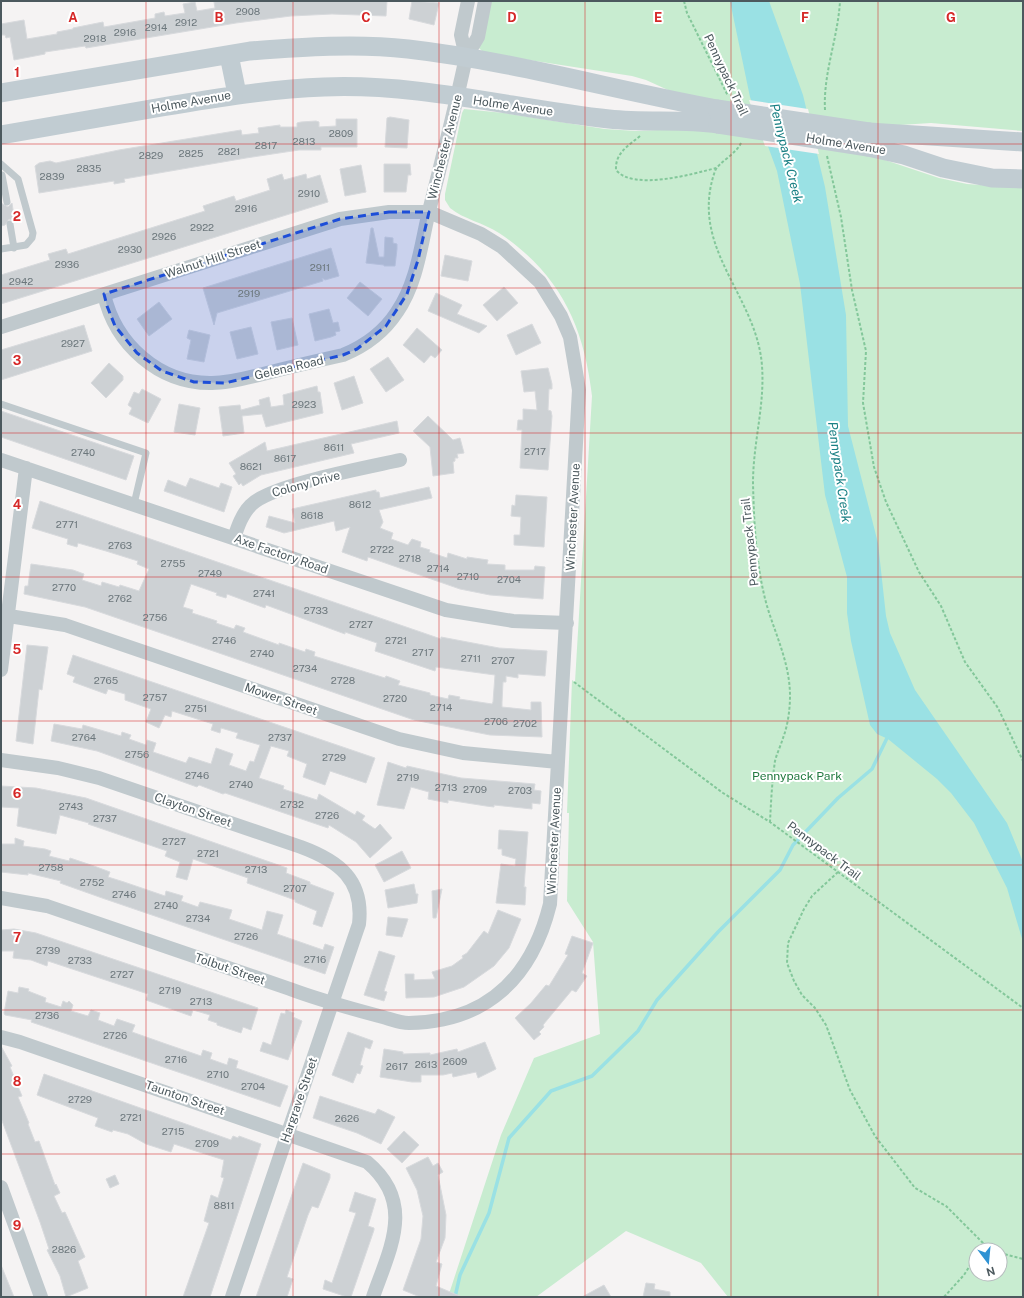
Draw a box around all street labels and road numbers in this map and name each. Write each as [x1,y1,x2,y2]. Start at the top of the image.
street label: Pennypack Trail [701,32,751,118]
street label: Holme Avenue [150,88,232,116]
street label: Winchester Avenue [425,93,465,201]
street label: Holme Avenue [472,93,554,119]
street label: Holme Avenue [805,131,887,157]
street label: Walnut Hill Street [163,237,263,281]
street label: Gelena Road [253,353,325,383]
street label: Winchester Avenue [563,463,583,571]
street label: Colony Drive [270,468,342,500]
street label: Pennypack Trail [738,497,762,587]
street label: Axe Factory Road [232,531,330,577]
street label: Mower Street [243,680,319,718]
street label: Winchester Avenue [544,787,564,895]
street label: Clayton Street [152,790,234,830]
street label: Pennypack Trail [784,819,864,884]
street label: Tolbut Street [193,950,267,988]
street label: Hargrave Street [278,1055,320,1144]
street label: Taunton Street [144,1078,227,1118]

